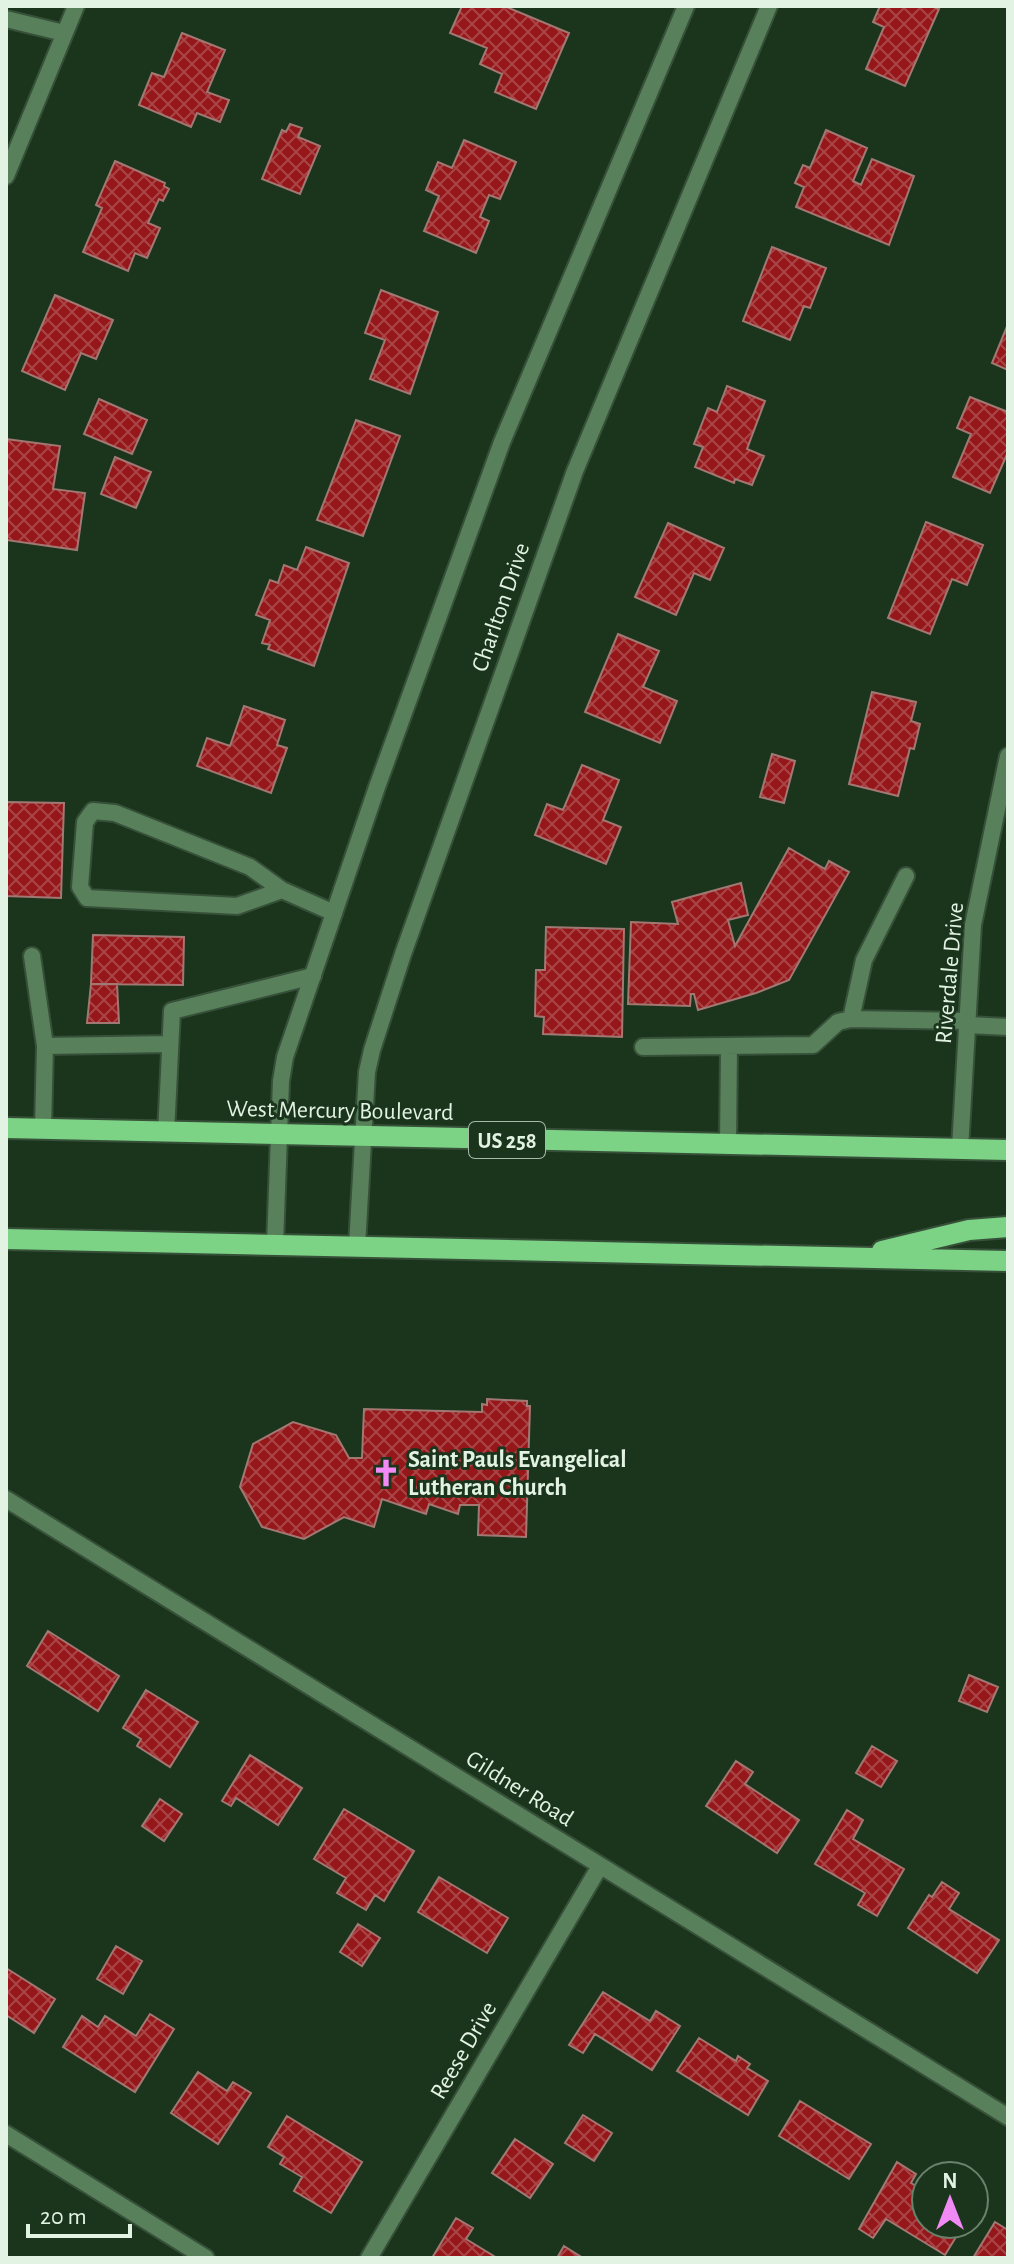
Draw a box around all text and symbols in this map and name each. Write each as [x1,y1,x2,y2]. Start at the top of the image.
street label: Charlton Drive [468,540,534,675]
street label: Riverdale Drive [932,901,968,1045]
street label: West Mercury Boulevard [226,1097,454,1125]
road number: US 258 [469,1122,545,1158]
place label: Saint Pauls Evangelical Lutheran Church [408,1448,627,1500]
church icon: Saint Pauls Evangelical Lutheran Church [371,1458,401,1488]
street label: Gildner Road [462,1746,577,1831]
street label: Reese Drive [426,1998,501,2103]
north arrow [910,2160,990,2240]
text: N [942,2170,958,2192]
scale bar [28,2188,130,2238]
text: 20 m [40,2205,87,2229]

